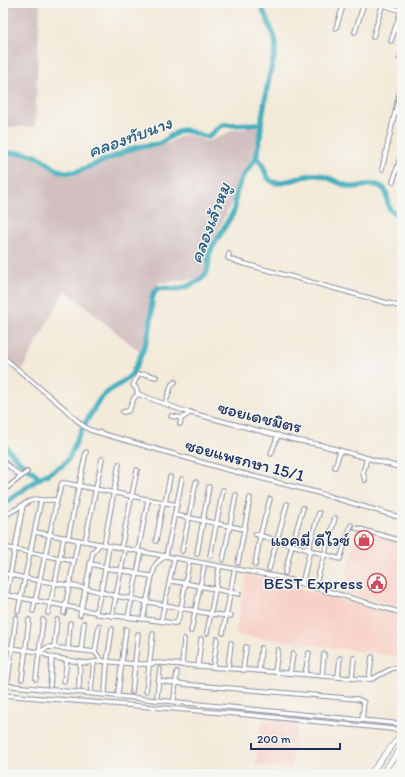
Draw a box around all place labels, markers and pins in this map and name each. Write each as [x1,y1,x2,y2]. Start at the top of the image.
shop icon: แอคมี่ ดีไวซ์ [353,529,375,551]
place label: แอคมี่ ดีไวซ์ [270,530,350,550]
public building icon: BEST Express [366,572,388,594]
place label: BEST Express [263,573,363,593]

